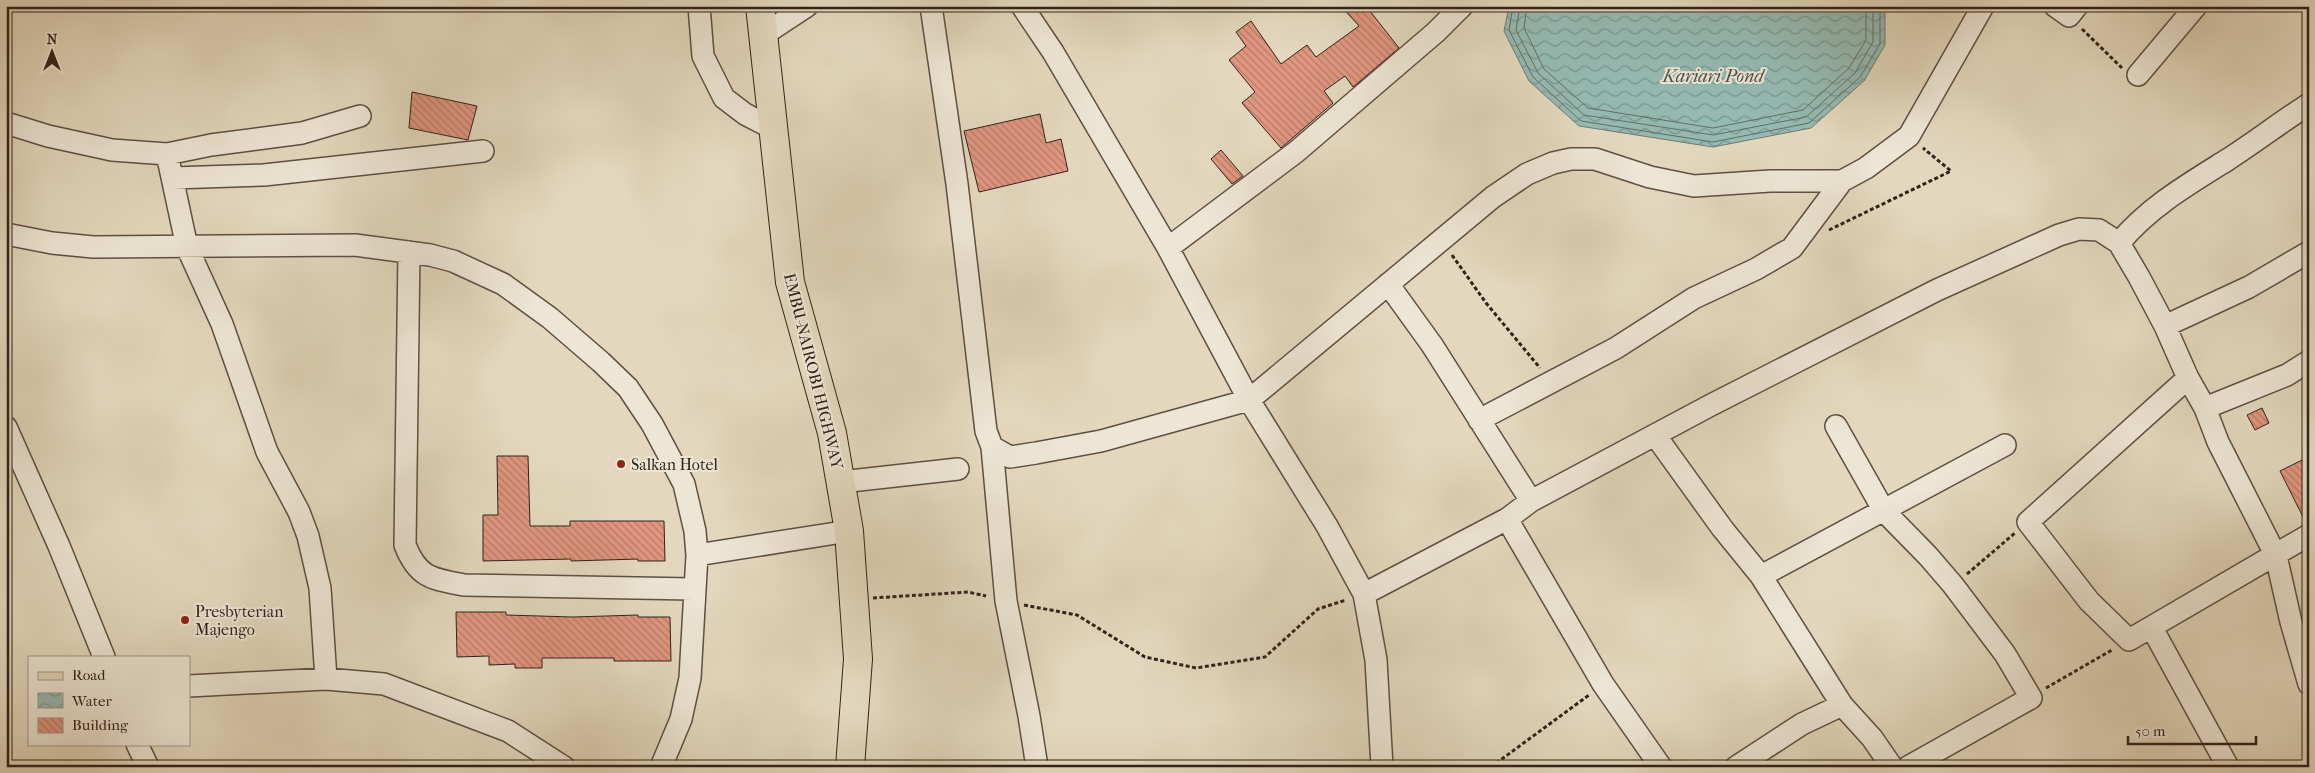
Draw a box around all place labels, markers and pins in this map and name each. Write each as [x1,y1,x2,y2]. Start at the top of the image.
place label: Salkan Hotel [631,455,718,474]
marker: Salkan Hotel [615,458,627,470]
place label: Presbyterian Majengo [195,602,284,639]
marker: Presbyterian Majengo [179,614,191,626]

